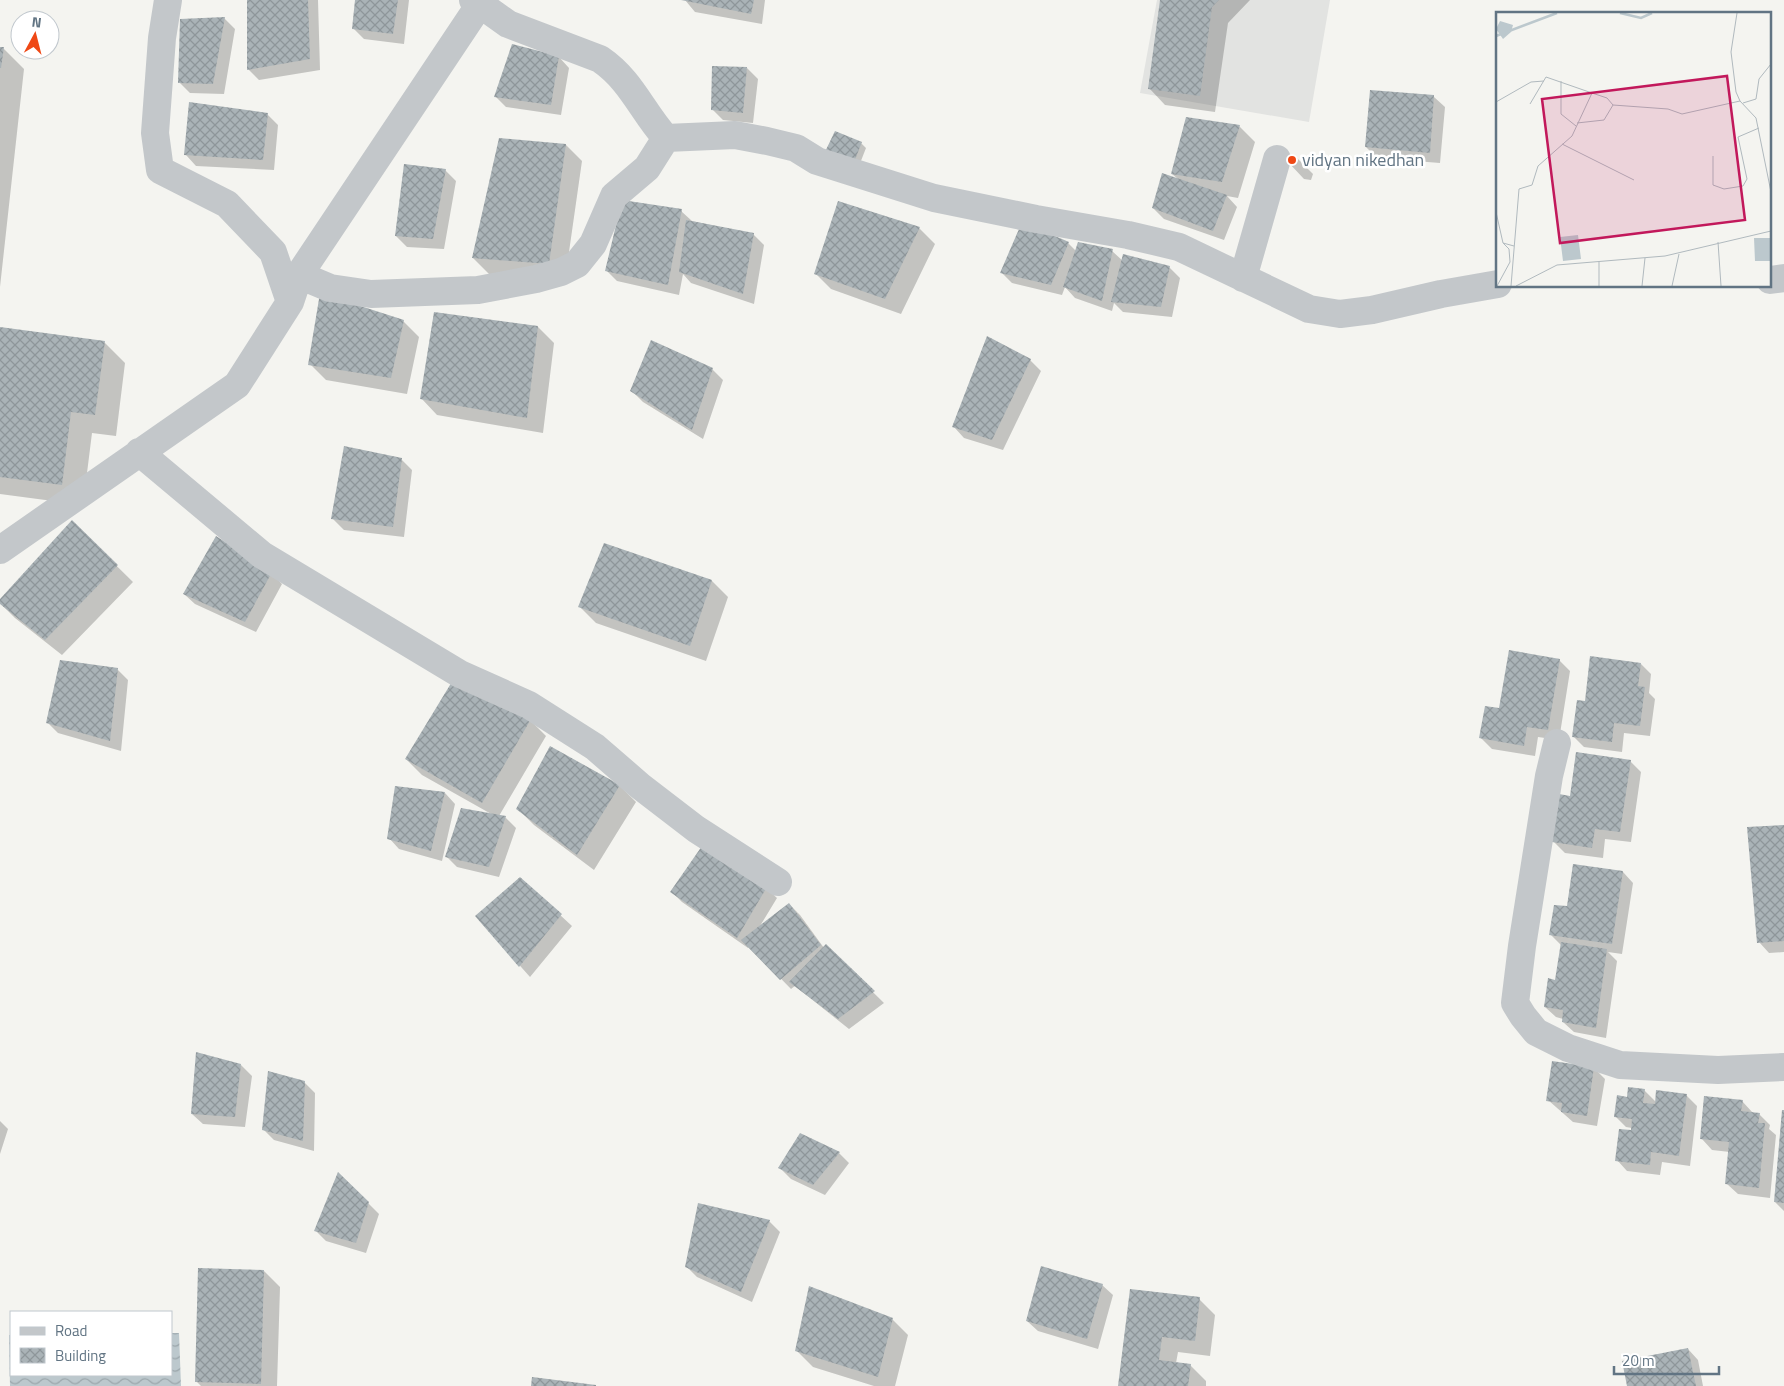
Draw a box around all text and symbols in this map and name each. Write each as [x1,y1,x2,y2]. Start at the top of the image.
north arrow [10,10,60,60]
text: N [31,11,43,33]
inset map [1496,12,1772,288]
place label: vidyan nikedhan [1302,146,1424,173]
marker: vidyan nikedhan [1286,154,1298,166]
legend [10,1311,172,1376]
text: Road [55,1319,87,1342]
text: Building [55,1344,106,1367]
scale bar [1614,1344,1719,1376]
text: 20 m [1622,1349,1655,1372]

